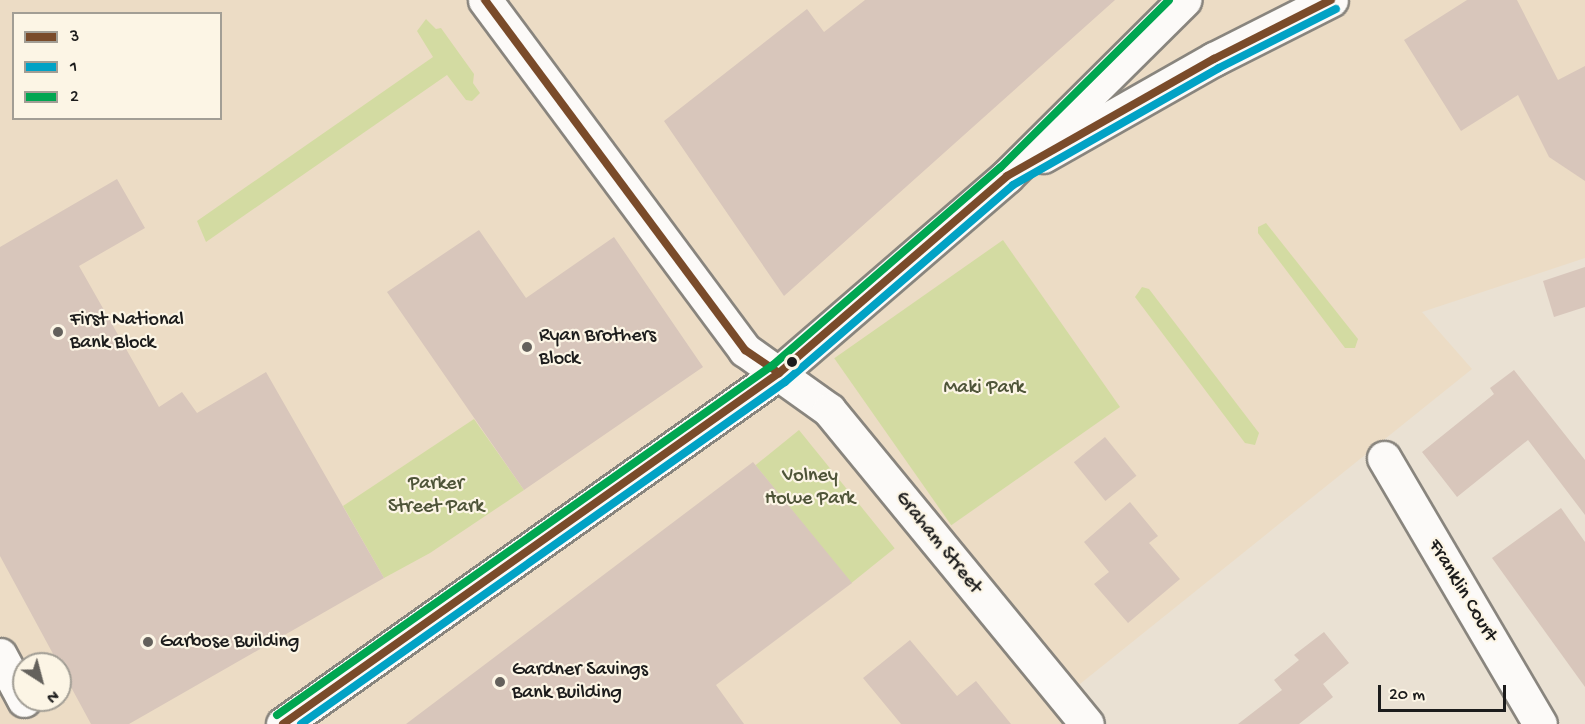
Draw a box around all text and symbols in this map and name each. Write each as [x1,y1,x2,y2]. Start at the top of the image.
legend [12,12,222,120]
text: 3 [70,27,79,48]
text: 1 [70,57,77,78]
text: 2 [70,87,79,108]
place label: First National Bank Block [70,308,184,355]
place label: Ryan Brothers Block [539,324,656,371]
marker: First National Bank Block [51,325,65,339]
marker: Ryan Brothers Block [520,340,534,354]
unlabelled marker [786,356,798,368]
park label: Maki Park [943,376,1025,400]
park label: Volney Howe Park [765,465,855,512]
park label: Parker Street Park [388,473,484,520]
street label: Graham Street [889,487,987,599]
street label: Franklin Court [1422,535,1502,647]
place label: Garbose Building [160,630,299,654]
marker: Garbose Building [141,635,155,649]
north arrow [12,652,72,712]
place label: Gardner Savings Bank Building [512,658,648,705]
scale bar [1381,673,1508,711]
marker: Gardner Savings Bank Building [493,675,507,689]
text: N [42,685,62,706]
text: 20 m [1389,685,1425,706]

